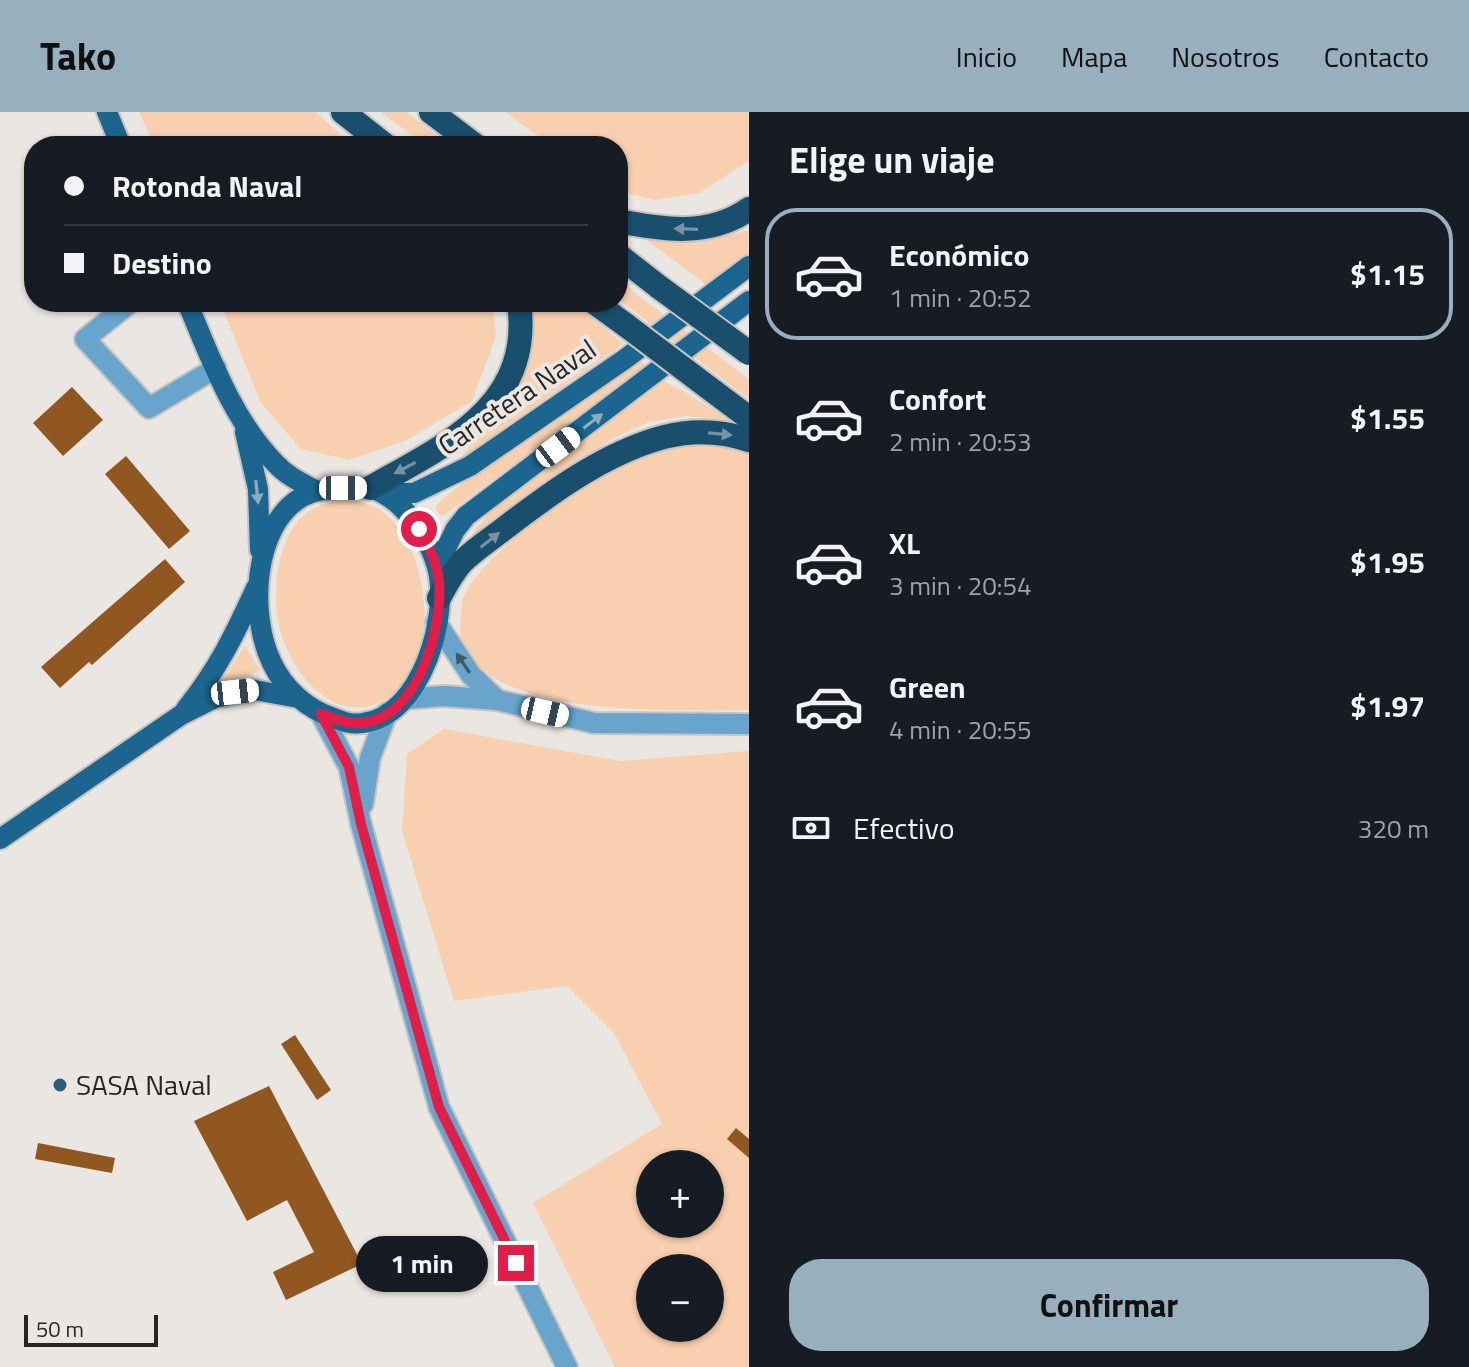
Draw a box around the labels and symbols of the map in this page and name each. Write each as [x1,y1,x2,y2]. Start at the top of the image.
one-way arrow [673,222,698,235]
street label: Carretera Naval [429,328,605,466]
one-way arrow [583,413,603,429]
car [532,423,584,471]
one-way arrow [708,428,733,441]
one-way arrow [393,462,416,475]
car [319,476,367,500]
one-way arrow [250,480,263,505]
route start [401,511,437,547]
one-way arrow [480,532,500,548]
one-way arrow [456,653,471,674]
car [210,678,260,706]
car [519,695,571,729]
place label: SASA Naval [76,1063,212,1106]
marker: SASA Naval [51,1076,69,1094]
callout: 1 min [356,1235,488,1291]
route end [498,1245,534,1281]
scale bar [24,1311,158,1347]

